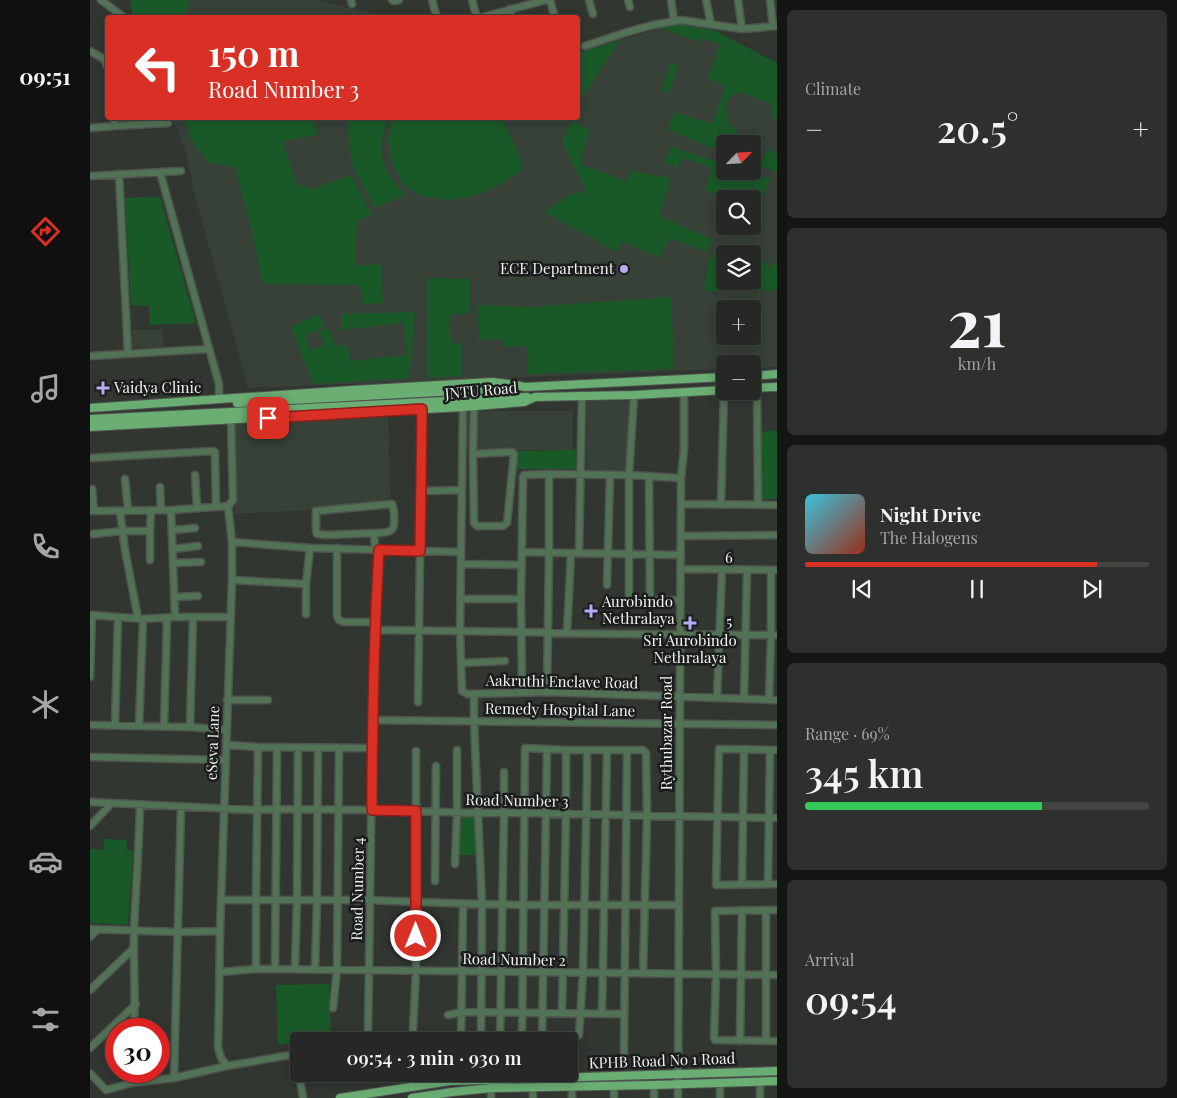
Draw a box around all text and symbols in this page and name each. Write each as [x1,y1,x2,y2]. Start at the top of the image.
text: 150 m [208,29,299,76]
icon: left [125,35,190,100]
text: 09:51 [19,61,71,91]
text: Road Number 3 [208,74,359,104]
text: Climate [805,78,861,99]
text: 20.5° [937,102,1019,153]
text: − [805,110,823,147]
text: + [1133,110,1149,147]
north arrow [716,135,761,180]
map controls [716,135,761,400]
button: search [716,190,761,235]
icon: directions [28,214,63,249]
button: layers [716,245,761,290]
place label: ECE Department [500,258,615,278]
marker: ECE Department [618,263,630,275]
text: 21 [948,277,1006,363]
button: + [716,300,761,345]
text: km/h [958,353,996,374]
button: − [716,355,761,400]
icon: music [28,371,63,406]
place label: Vaidya Clinic [113,377,201,397]
street label: JNTU Road [443,377,518,403]
marker: Vaidya Clinic [96,381,110,395]
pin [247,397,289,439]
icon: arrive [254,404,282,432]
text: Night Drive [880,501,981,527]
text: The Halogens [880,527,978,548]
icon: phone [28,529,63,564]
street label: 6 [725,547,733,567]
icon: previous [848,575,876,603]
icon: pause [963,575,991,603]
icon: next [1078,575,1106,603]
place label: Aurobindo Nethralaya [601,591,675,628]
marker: Aurobindo Nethralaya [584,604,598,618]
street label: 5 [726,611,732,631]
marker: Sri Aurobindo Nethralaya [683,616,697,630]
place label: Sri Aurobindo Nethralaya [643,630,737,667]
street label: Aakruthi Enclave Road [485,670,639,692]
street label: Rythubazar Road [656,675,676,790]
icon: climate [28,687,63,722]
street label: Remedy Hospital Lane [485,698,635,720]
street label: eSeva Lane [201,705,223,780]
text: Range · 69% [805,723,890,744]
text: 345 km [805,747,923,798]
street label: Road Number 3 [465,789,569,811]
street label: Road Number 4 [346,837,368,941]
icon: car [28,844,63,879]
position arrow [389,909,441,961]
street label: Road Number 2 [462,948,566,970]
text: Arrival [805,949,854,970]
text: 09:54 [805,973,897,1024]
icon: filters [28,1002,63,1037]
speed limit sign: 30 [105,1018,170,1083]
text: 09:54 · 3 min · 930 m [347,1044,521,1070]
street label: KPHB Road No 1 Road [588,1047,736,1073]

